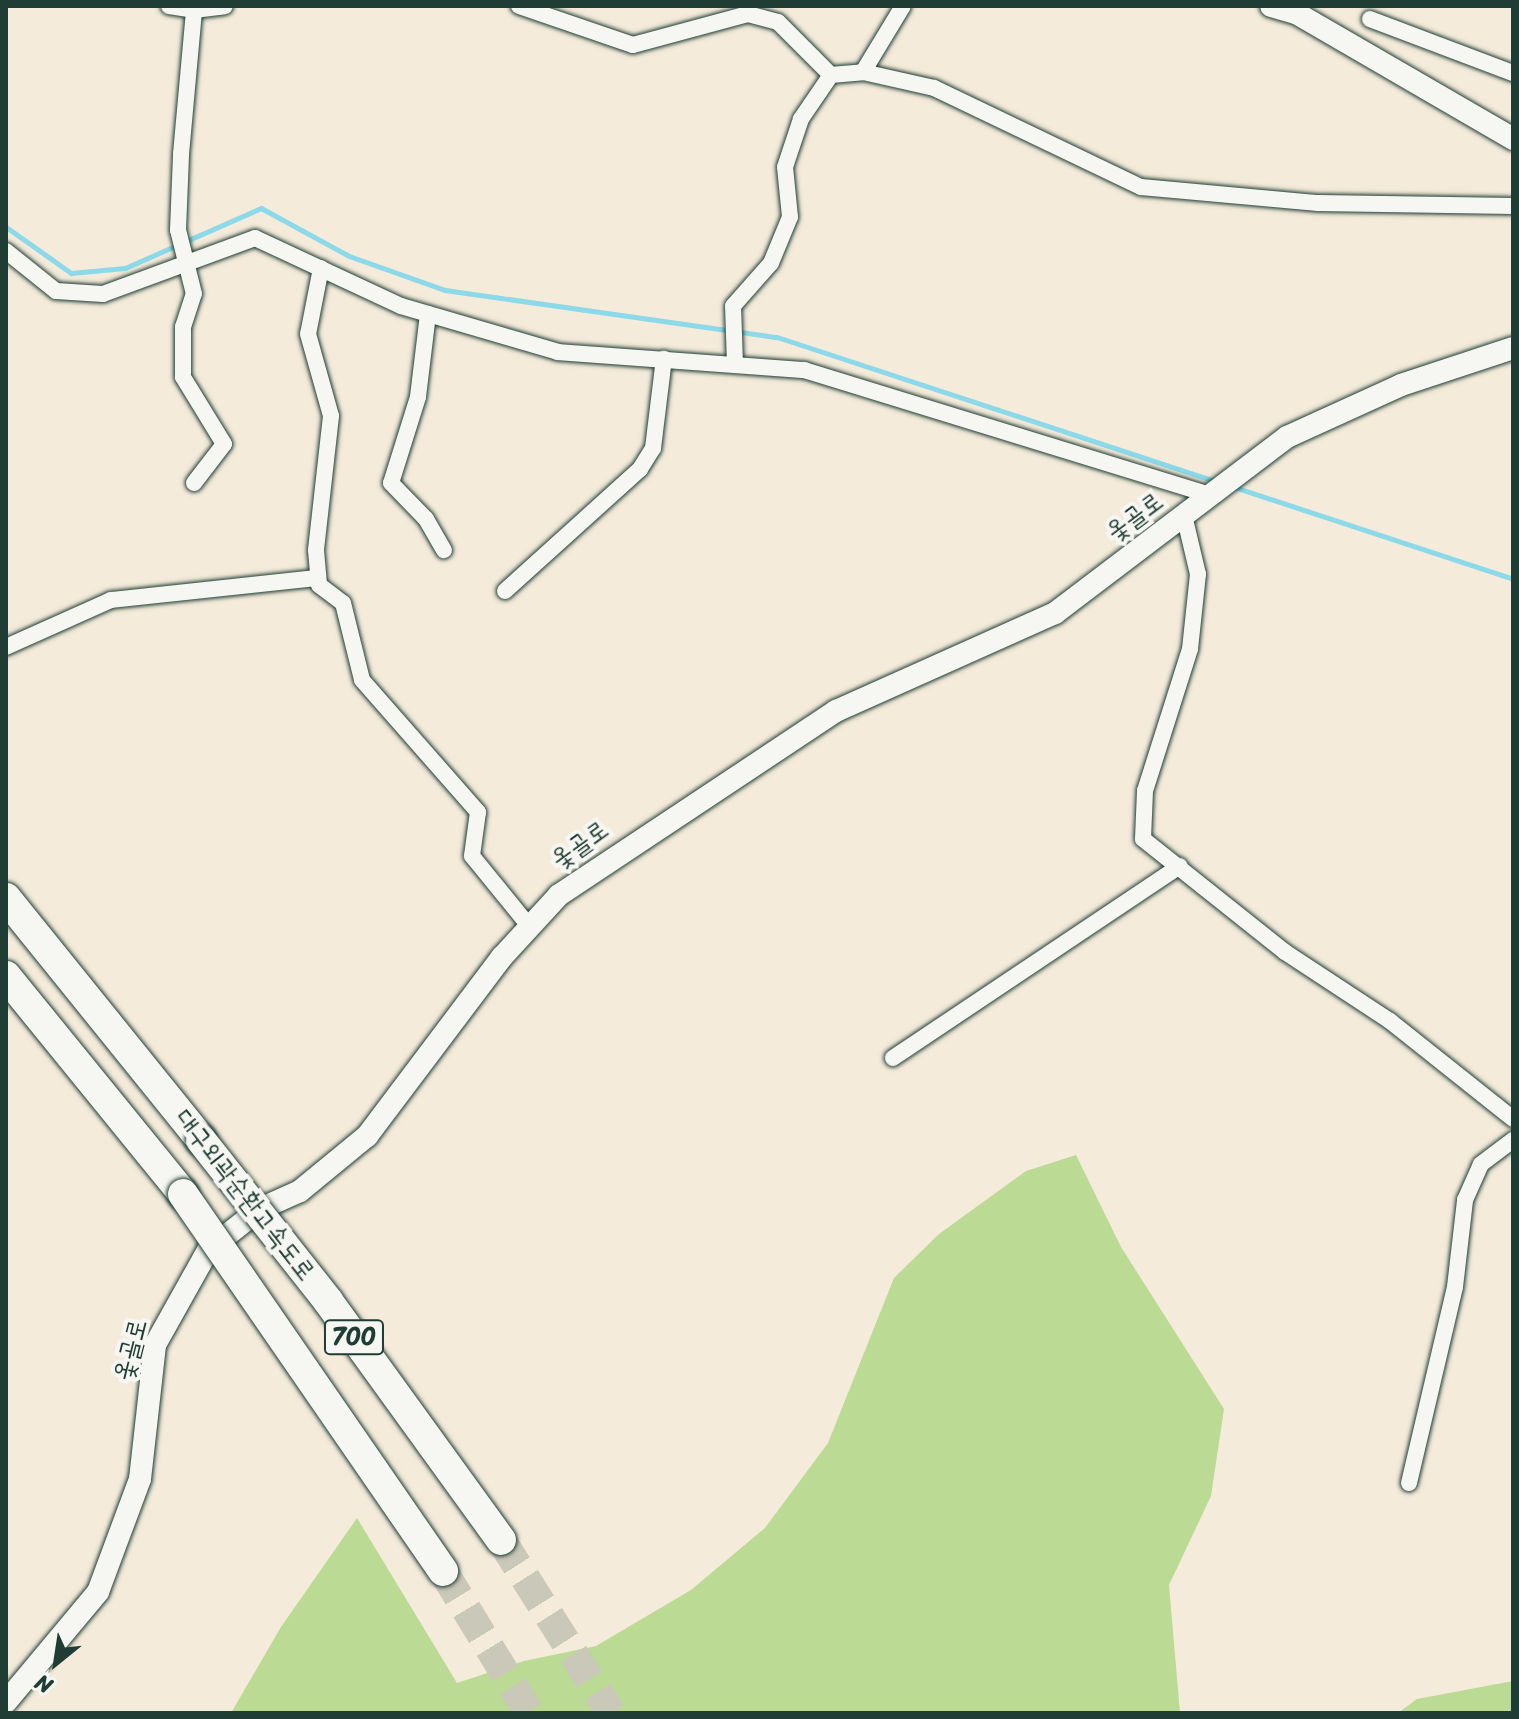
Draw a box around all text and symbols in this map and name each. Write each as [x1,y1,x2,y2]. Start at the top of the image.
street label: 옻골로 [1101,486,1169,548]
street label: 옻골로 [545,814,615,876]
street label: 대구외곽순환고속도로 [168,1103,322,1287]
street label: 옻골로 [108,1316,154,1384]
road number: 700 [322,1317,386,1357]
north arrow [16,1623,96,1703]
text: N [27,1664,60,1705]

